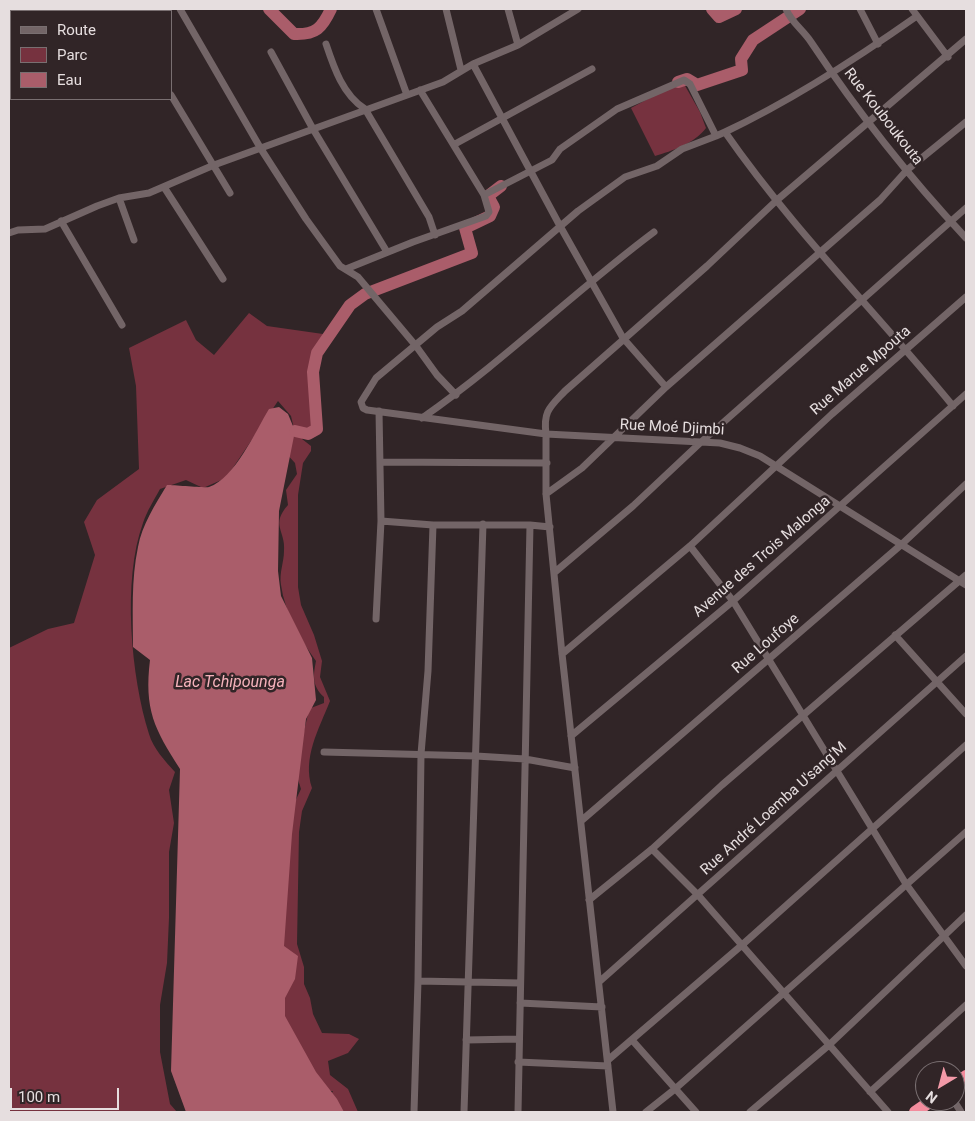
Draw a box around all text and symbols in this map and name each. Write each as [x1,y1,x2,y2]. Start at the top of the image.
legend [10,10,172,100]
text: Route [57,21,96,39]
text: Parc [57,46,87,64]
street label: Rue Kouboukouta [840,65,926,169]
text: Eau [57,71,82,89]
street label: Rue Marue Mpouta [807,323,915,419]
street label: Rue Moé Djimbi [619,416,725,440]
street label: Avenue des Trois Malonga [690,492,834,622]
street label: Rue Loufoye [729,610,803,678]
water label: Lac Tchipounga [175,673,285,693]
street label: Rue André Loemba U'sang'M [697,739,851,879]
north arrow [915,1061,965,1111]
scale bar [12,1078,121,1110]
text: 100 m [18,1088,60,1106]
text: N [923,1088,940,1107]

